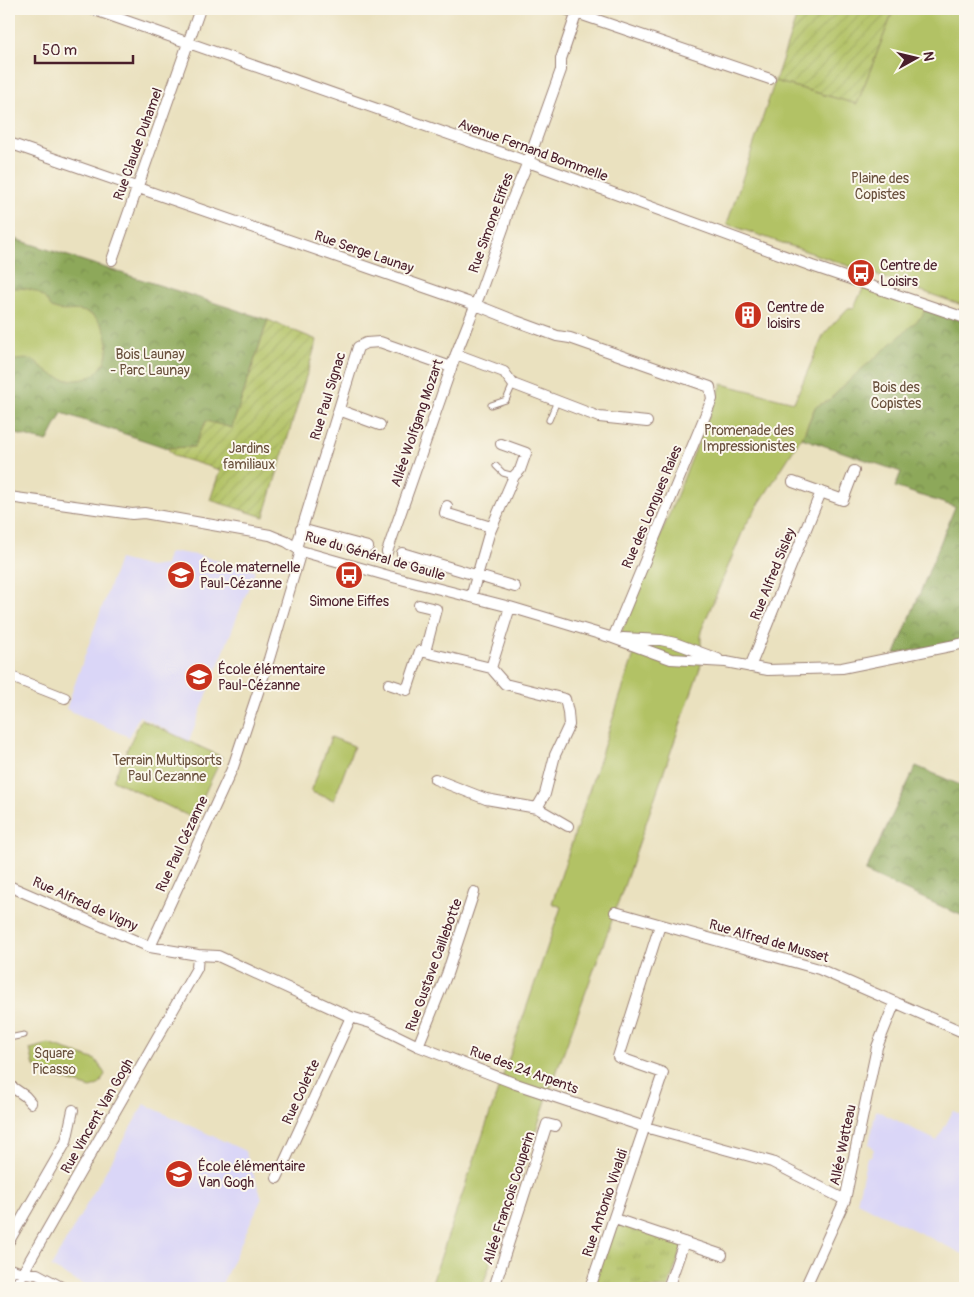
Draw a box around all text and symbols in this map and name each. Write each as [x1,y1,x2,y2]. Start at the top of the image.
scale bar [35,32,132,64]
north arrow [892,32,942,82]
text: 50 m [42,41,77,60]
text: N [919,50,937,62]
street label: Rue Claude Duhamel [110,85,166,203]
street label: Avenue Fernand Bommelle [456,115,610,185]
street label: Rue Simone Eiffes [465,170,517,275]
park label: Plaine des Copistes [851,170,910,203]
street label: Rue Serge Launay [312,227,416,277]
place label: Centre de Loisirs [880,257,937,290]
bus stop icon: Centre de Loisirs [846,258,876,288]
place label: Centre de loisirs [767,299,824,332]
building icon: Centre de loisirs [733,300,763,330]
park label: Bois Launay - Parc Launay [110,346,190,379]
street label: Rue Paul Signac [307,350,349,442]
street label: Allée Wolfgang Mozart [387,357,447,489]
park label: Bois des Copistes [871,379,922,412]
park label: Promenade des Impressionistes [703,422,796,455]
park label: Jardins familiaux [223,440,275,473]
street label: Rue des Longues Raies [618,442,686,571]
street label: Rue Alfred Sisley [747,525,799,623]
street label: Rue du Général de Gaulle [303,528,447,584]
place label: École maternelle Paul-Cézanne [200,558,300,592]
school or university icon: École maternelle Paul-Cézanne [166,560,196,590]
bus stop icon: Simone Eiffes [334,560,364,590]
place label: Simone Eiffes [309,593,390,610]
place label: École élémentaire Paul-Cézanne [218,660,325,694]
school or university icon: École élémentaire Paul-Cézanne [184,662,214,692]
park label: Terrain Multipsorts Paul Cezanne [112,752,222,785]
street label: Rue Paul Cézanne [152,793,212,895]
street label: Rue Alfred de Vigny [30,873,140,935]
street label: Rue Gustave Caillebotte [402,896,466,1034]
street label: Rue Alfred de Musset [707,916,831,966]
street label: Rue des 24 Arpents [467,1042,581,1098]
park label: Square Picasso [32,1045,76,1078]
street label: Rue Vincent Van Gogh [57,1055,137,1177]
street label: Rue Colette [279,1057,323,1127]
street label: Allée Watteau [826,1103,860,1187]
street label: Allée François Couperin [479,1129,539,1267]
street label: Rue Antonio Vivaldi [579,1146,632,1259]
place label: École élémentaire Van Gogh [198,1157,305,1191]
school or university icon: École élémentaire Van Gogh [164,1159,194,1189]

